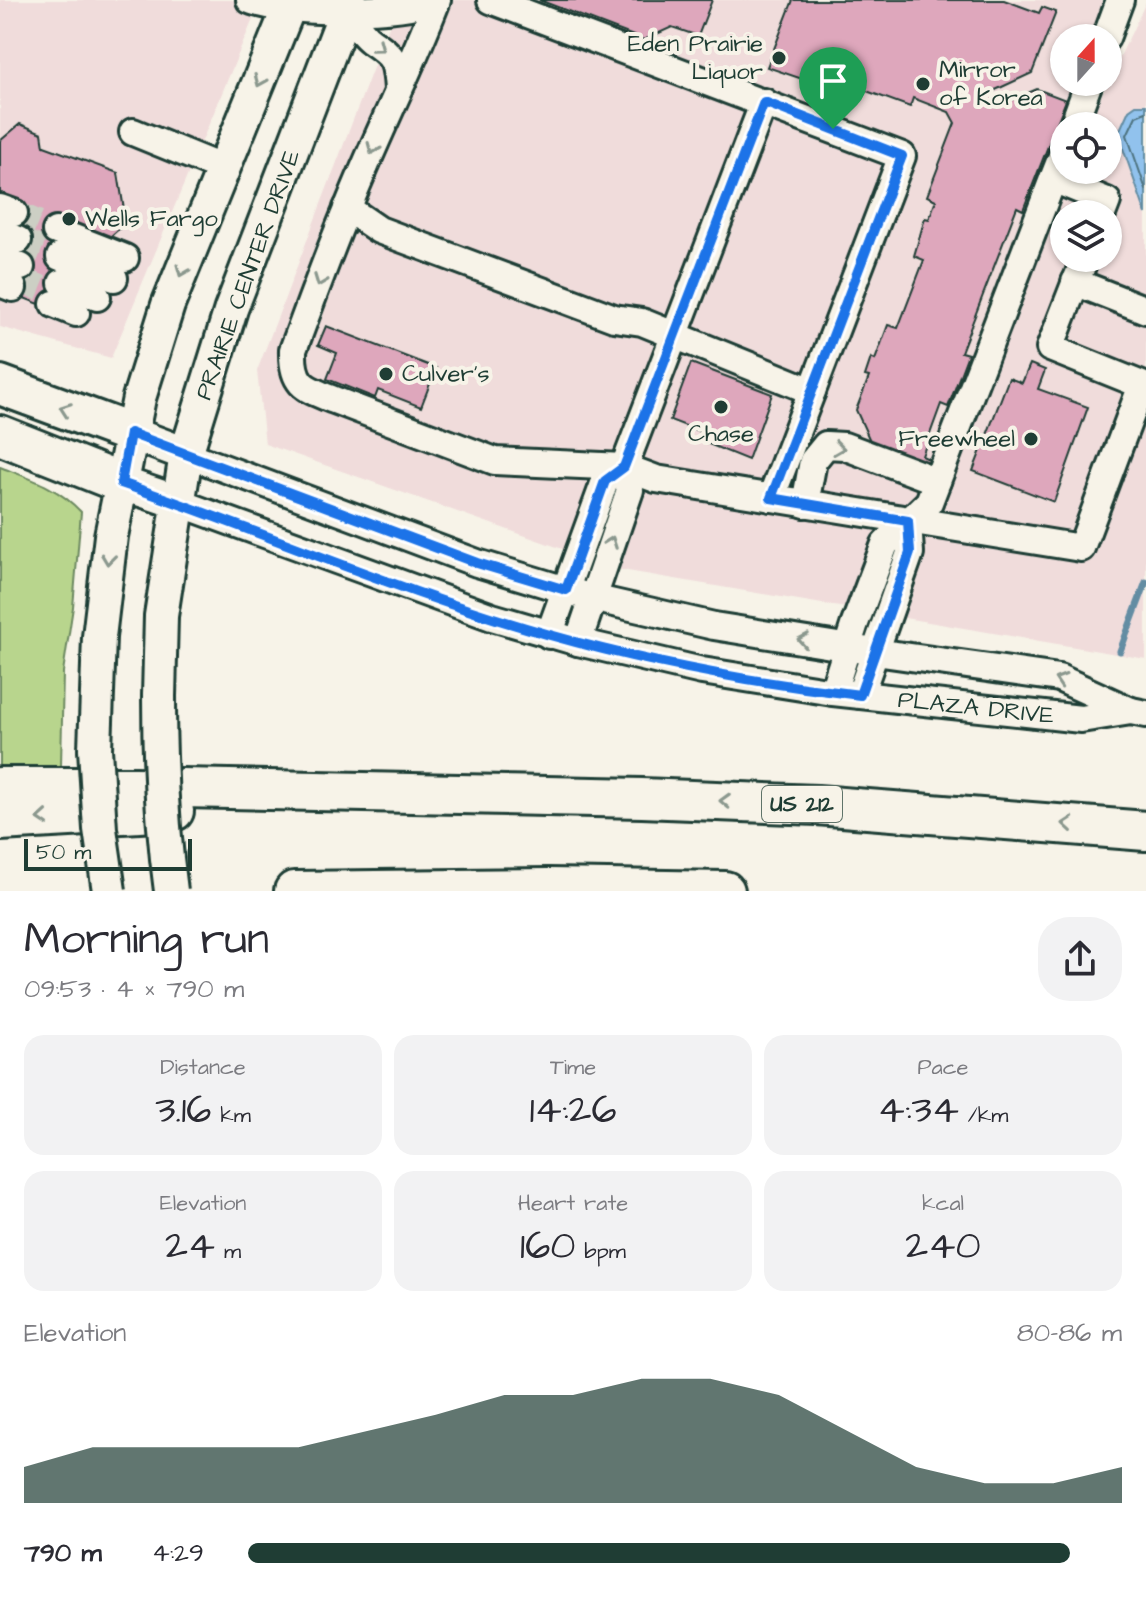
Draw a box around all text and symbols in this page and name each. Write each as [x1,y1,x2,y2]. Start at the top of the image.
north arrow [1050,24,1122,96]
map controls [1050,24,1122,272]
place label: Eden Prairie Liquor [628,27,763,89]
one-way arrow [370,37,385,52]
pin [799,47,867,129]
marker: Eden Prairie Liquor [770,49,788,67]
place label: Mirror of Korea [939,53,1043,115]
icon: arrive [811,59,855,103]
one-way arrow [254,73,270,87]
marker: Mirror of Korea [914,75,932,93]
button: locate [1050,112,1122,184]
one-way arrow [366,141,382,155]
street label: PRAIRIE CENTER DRIVE [187,145,309,405]
button: layers [1050,200,1122,272]
place label: Wells Fargo [85,202,218,237]
marker: Wells Fargo [60,210,78,228]
one-way arrow [175,263,192,277]
one-way arrow [313,273,330,287]
place label: Culver's [402,357,490,391]
marker: Culver's [377,365,395,383]
marker: Chase [712,398,730,416]
one-way arrow [59,402,73,419]
place label: Chase [688,417,754,451]
place label: Freewheel [898,422,1015,456]
marker: Freewheel [1022,430,1040,448]
one-way arrow [833,439,846,456]
one-way arrow [601,536,618,550]
one-way arrow [100,552,117,566]
one-way arrow [796,633,810,650]
one-way arrow [1054,673,1067,689]
street label: PLAZA DRIVE [896,683,1056,733]
road number: US 212 [762,786,842,822]
one-way arrow [718,793,731,810]
one-way arrow [36,809,49,826]
one-way arrow [1061,815,1074,832]
scale bar [24,835,192,871]
text: 50 m [36,837,91,868]
text: Morning run [24,910,269,971]
button: share [1038,917,1122,1001]
text: 09:53 · 4 × 790 m [24,971,244,1007]
text: Distance [160,1052,246,1083]
text: Time [550,1052,596,1083]
text: Pace [917,1052,969,1083]
text: 3.16 [155,1083,211,1138]
text: 14:26 [530,1083,617,1138]
text: 4:34 [878,1083,959,1138]
text: km [211,1100,251,1131]
text: /km [959,1100,1008,1131]
text: Elevation [160,1188,246,1219]
text: Heart rate [518,1188,628,1219]
text: kcal [922,1188,964,1219]
text: 24 [165,1219,215,1274]
text: 160 [520,1219,575,1274]
text: 240 [905,1219,981,1274]
text: m [215,1236,241,1267]
text: bpm [575,1236,626,1267]
text: Elevation [24,1315,126,1351]
text: 80–86 m [1017,1315,1122,1351]
text: 790 m [24,1535,102,1571]
text: 4:29 [152,1535,204,1571]

